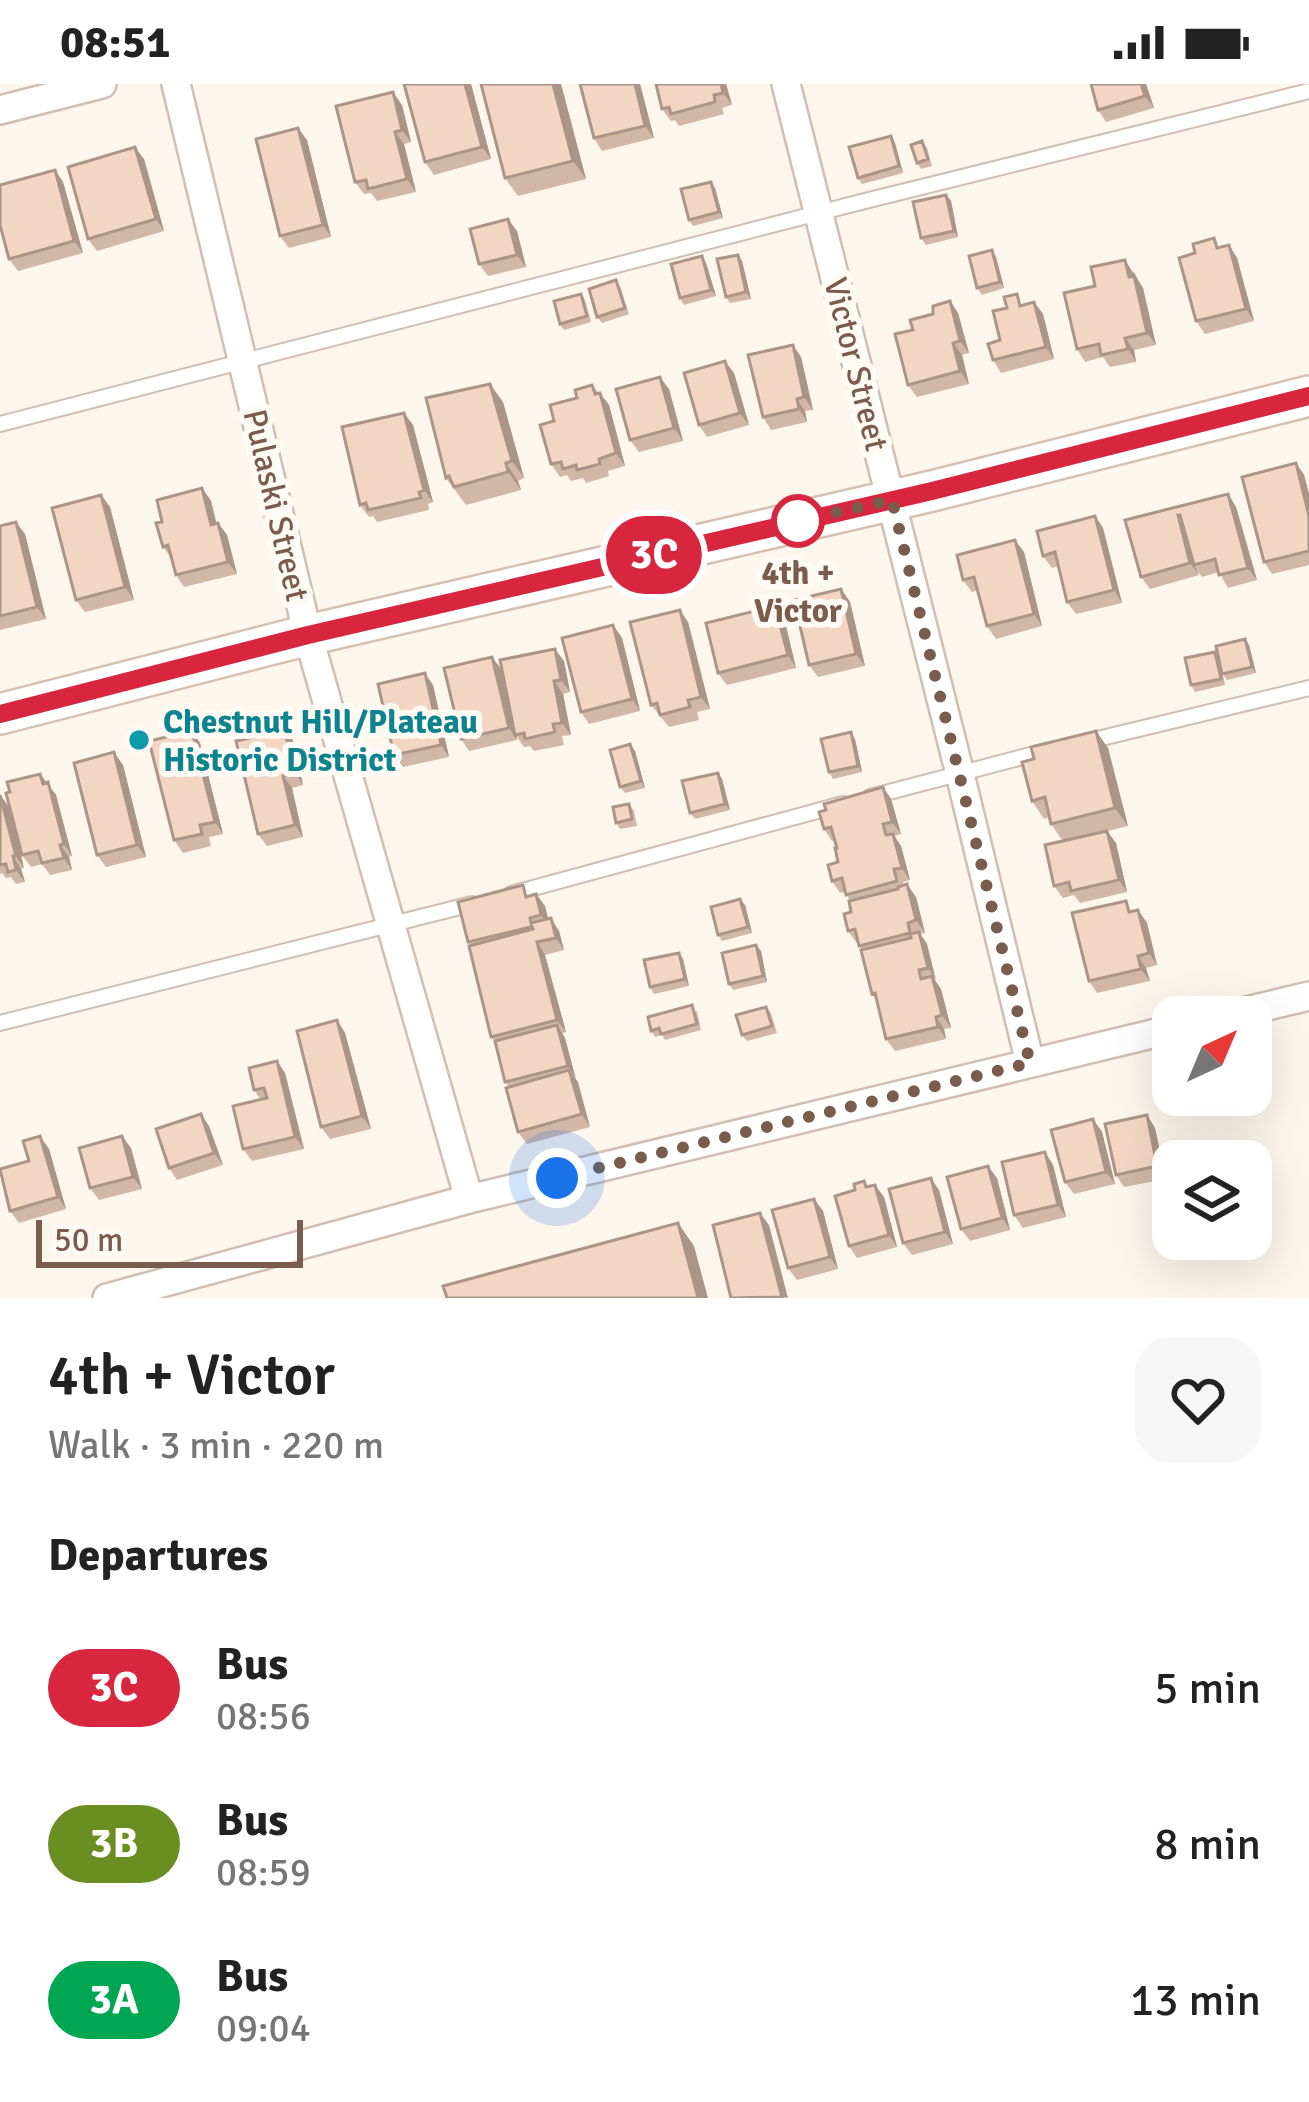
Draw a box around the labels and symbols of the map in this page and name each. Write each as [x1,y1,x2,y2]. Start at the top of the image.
street label: Victor Street [814,273,897,455]
street label: Pulaski Street [234,405,318,605]
marker: 4th + Victor [773,496,823,546]
line badge: 3C [600,516,708,594]
place label: 4th + Victor [754,553,843,632]
place label: Chestnut Hill/Plateau Historic District [163,702,478,781]
marker: Chestnut Hill/Plateau Historic District [126,727,152,753]
north arrow [1152,996,1272,1116]
your location [527,1148,587,1208]
scale bar [36,1214,303,1267]

